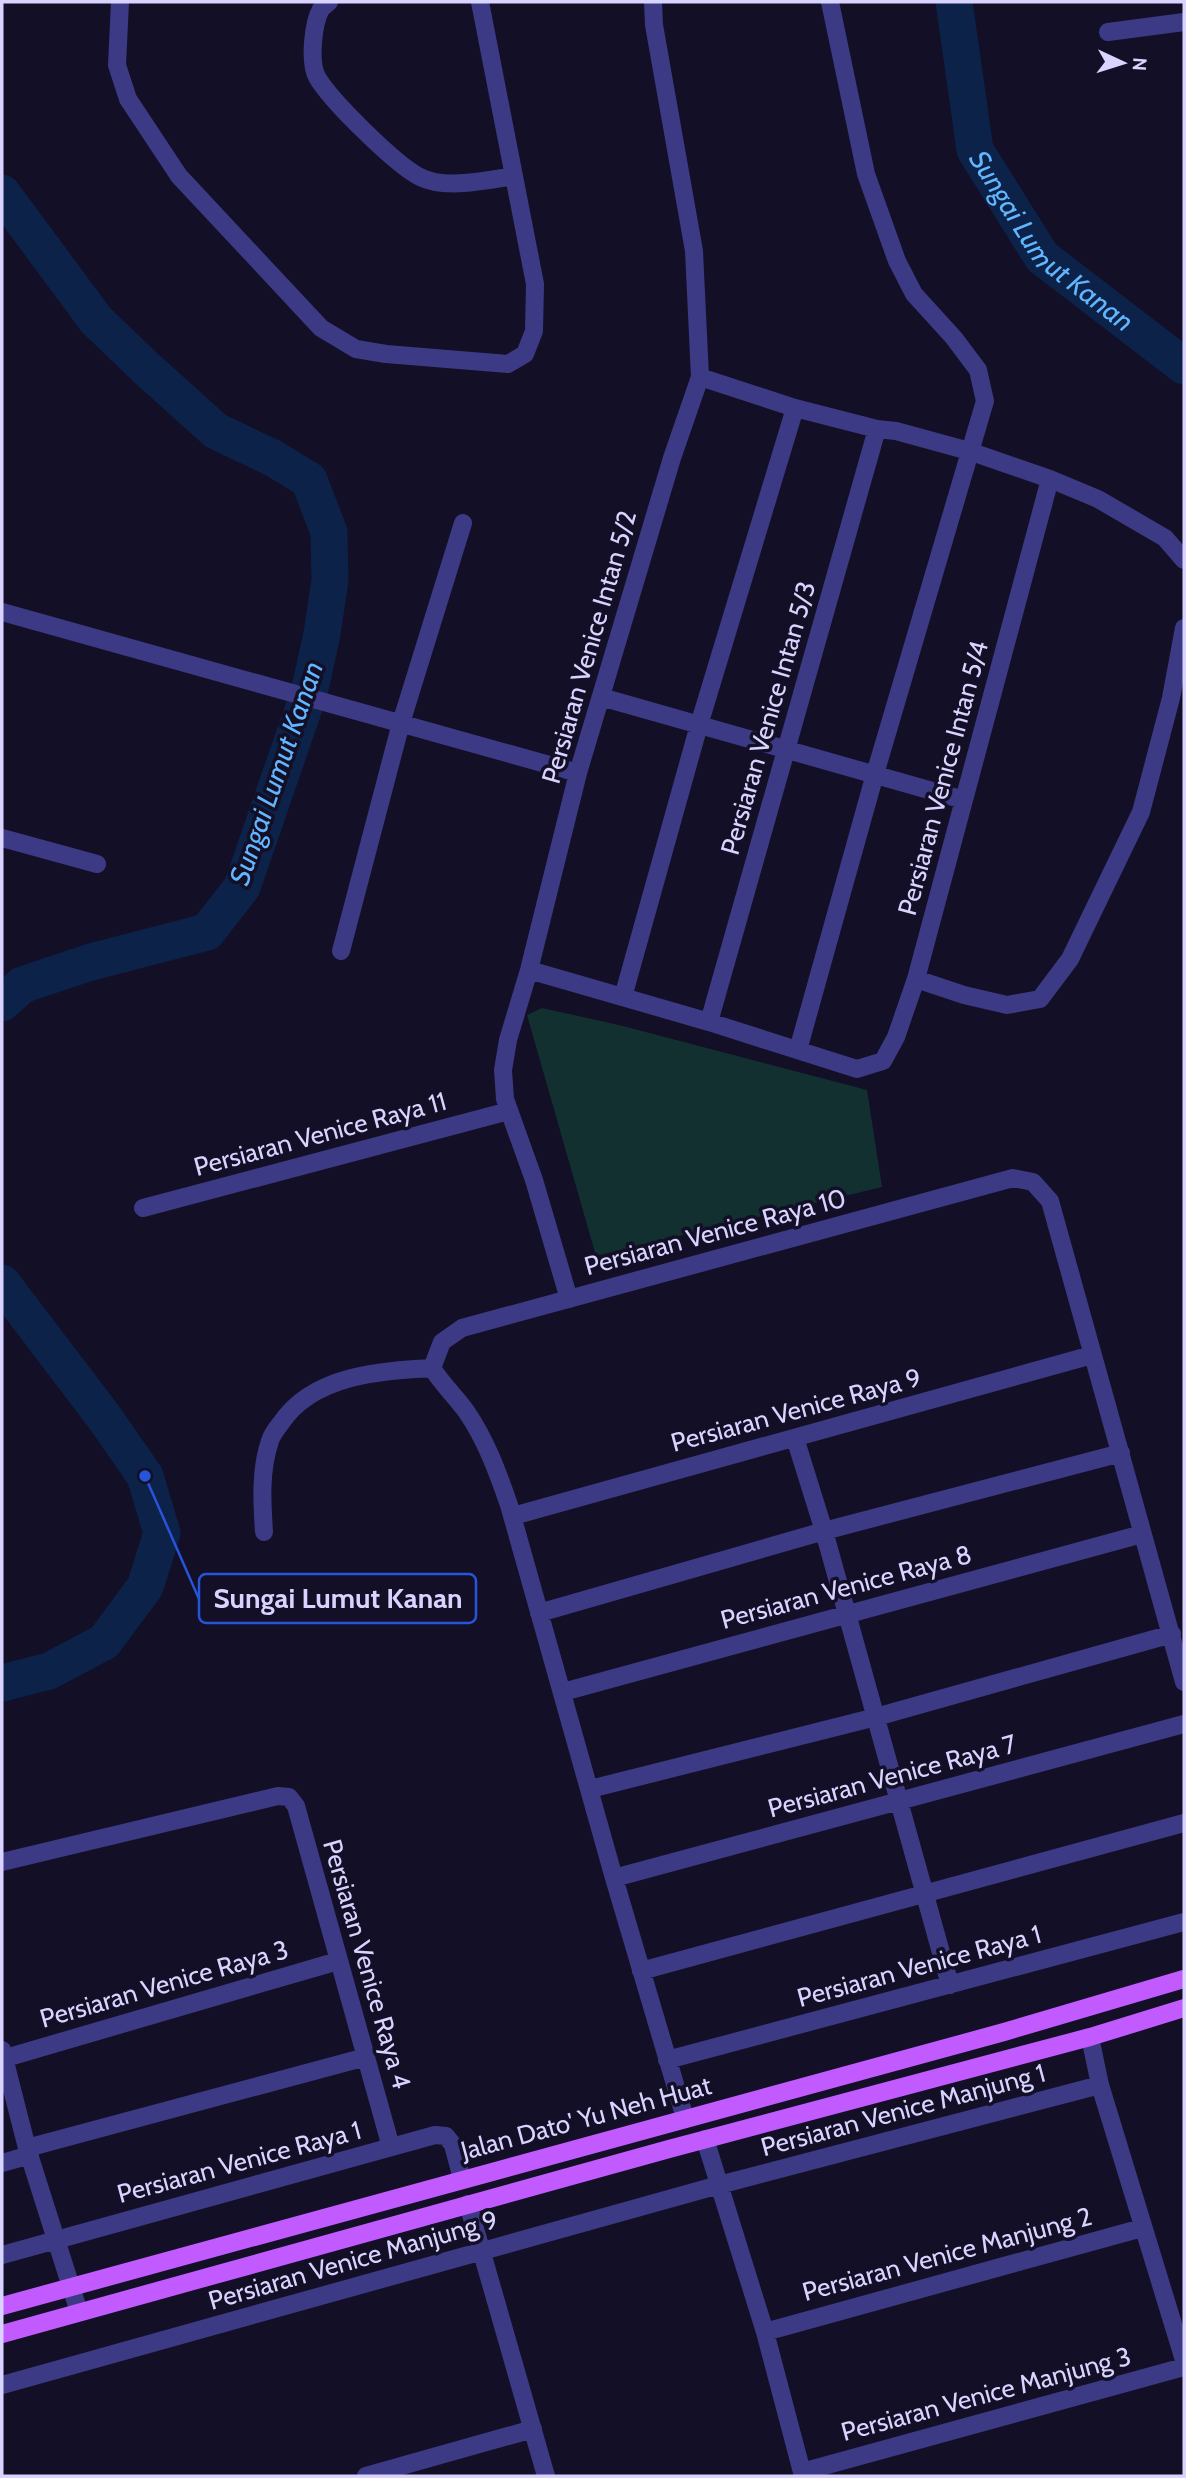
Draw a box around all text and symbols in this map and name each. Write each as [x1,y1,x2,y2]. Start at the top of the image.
north arrow [1088,28,1158,98]
text: N [1128,57,1151,72]
water label: Sungai Lumut Kanan [962,144,1141,338]
street label: Persiaran Venice Intan 5/2 [535,507,643,787]
street label: Persiaran Venice Intan 5/3 [714,578,822,858]
street label: Persiaran Venice Intan 5/4 [891,637,995,919]
water label: Sungai Lumut Kanan [222,657,330,889]
street label: Persiaran Venice Raya 11 [190,1085,450,1183]
street label: Persiaran Venice Raya 10 [581,1182,849,1282]
street label: Persiaran Venice Raya 9 [667,1361,925,1459]
street label: Persiaran Venice Raya 8 [717,1538,975,1636]
callout: Sungai Lumut Kanan [199,1574,476,1623]
text: Sungai Lumut Kanan [213,1581,463,1615]
street label: Persiaran Venice Raya 7 [764,1727,1020,1825]
street label: Persiaran Venice Raya 4 [316,1836,418,2092]
street label: Persiaran Venice Raya 1 [793,1918,1045,2014]
street label: Persiaran Venice Raya 3 [36,1933,292,2035]
street label: Persiaran Venice Manjung 1 [757,2057,1049,2163]
street label: Jalan Dato' Yu Neh Huat [456,2069,715,2167]
street label: Persiaran Venice Raya 1 [113,2114,365,2210]
street label: Persiaran Venice Manjung 2 [799,2200,1095,2308]
street label: Persiaran Venice Manjung 9 [205,2203,501,2317]
street label: Persiaran Venice Manjung 3 [838,2340,1134,2448]

